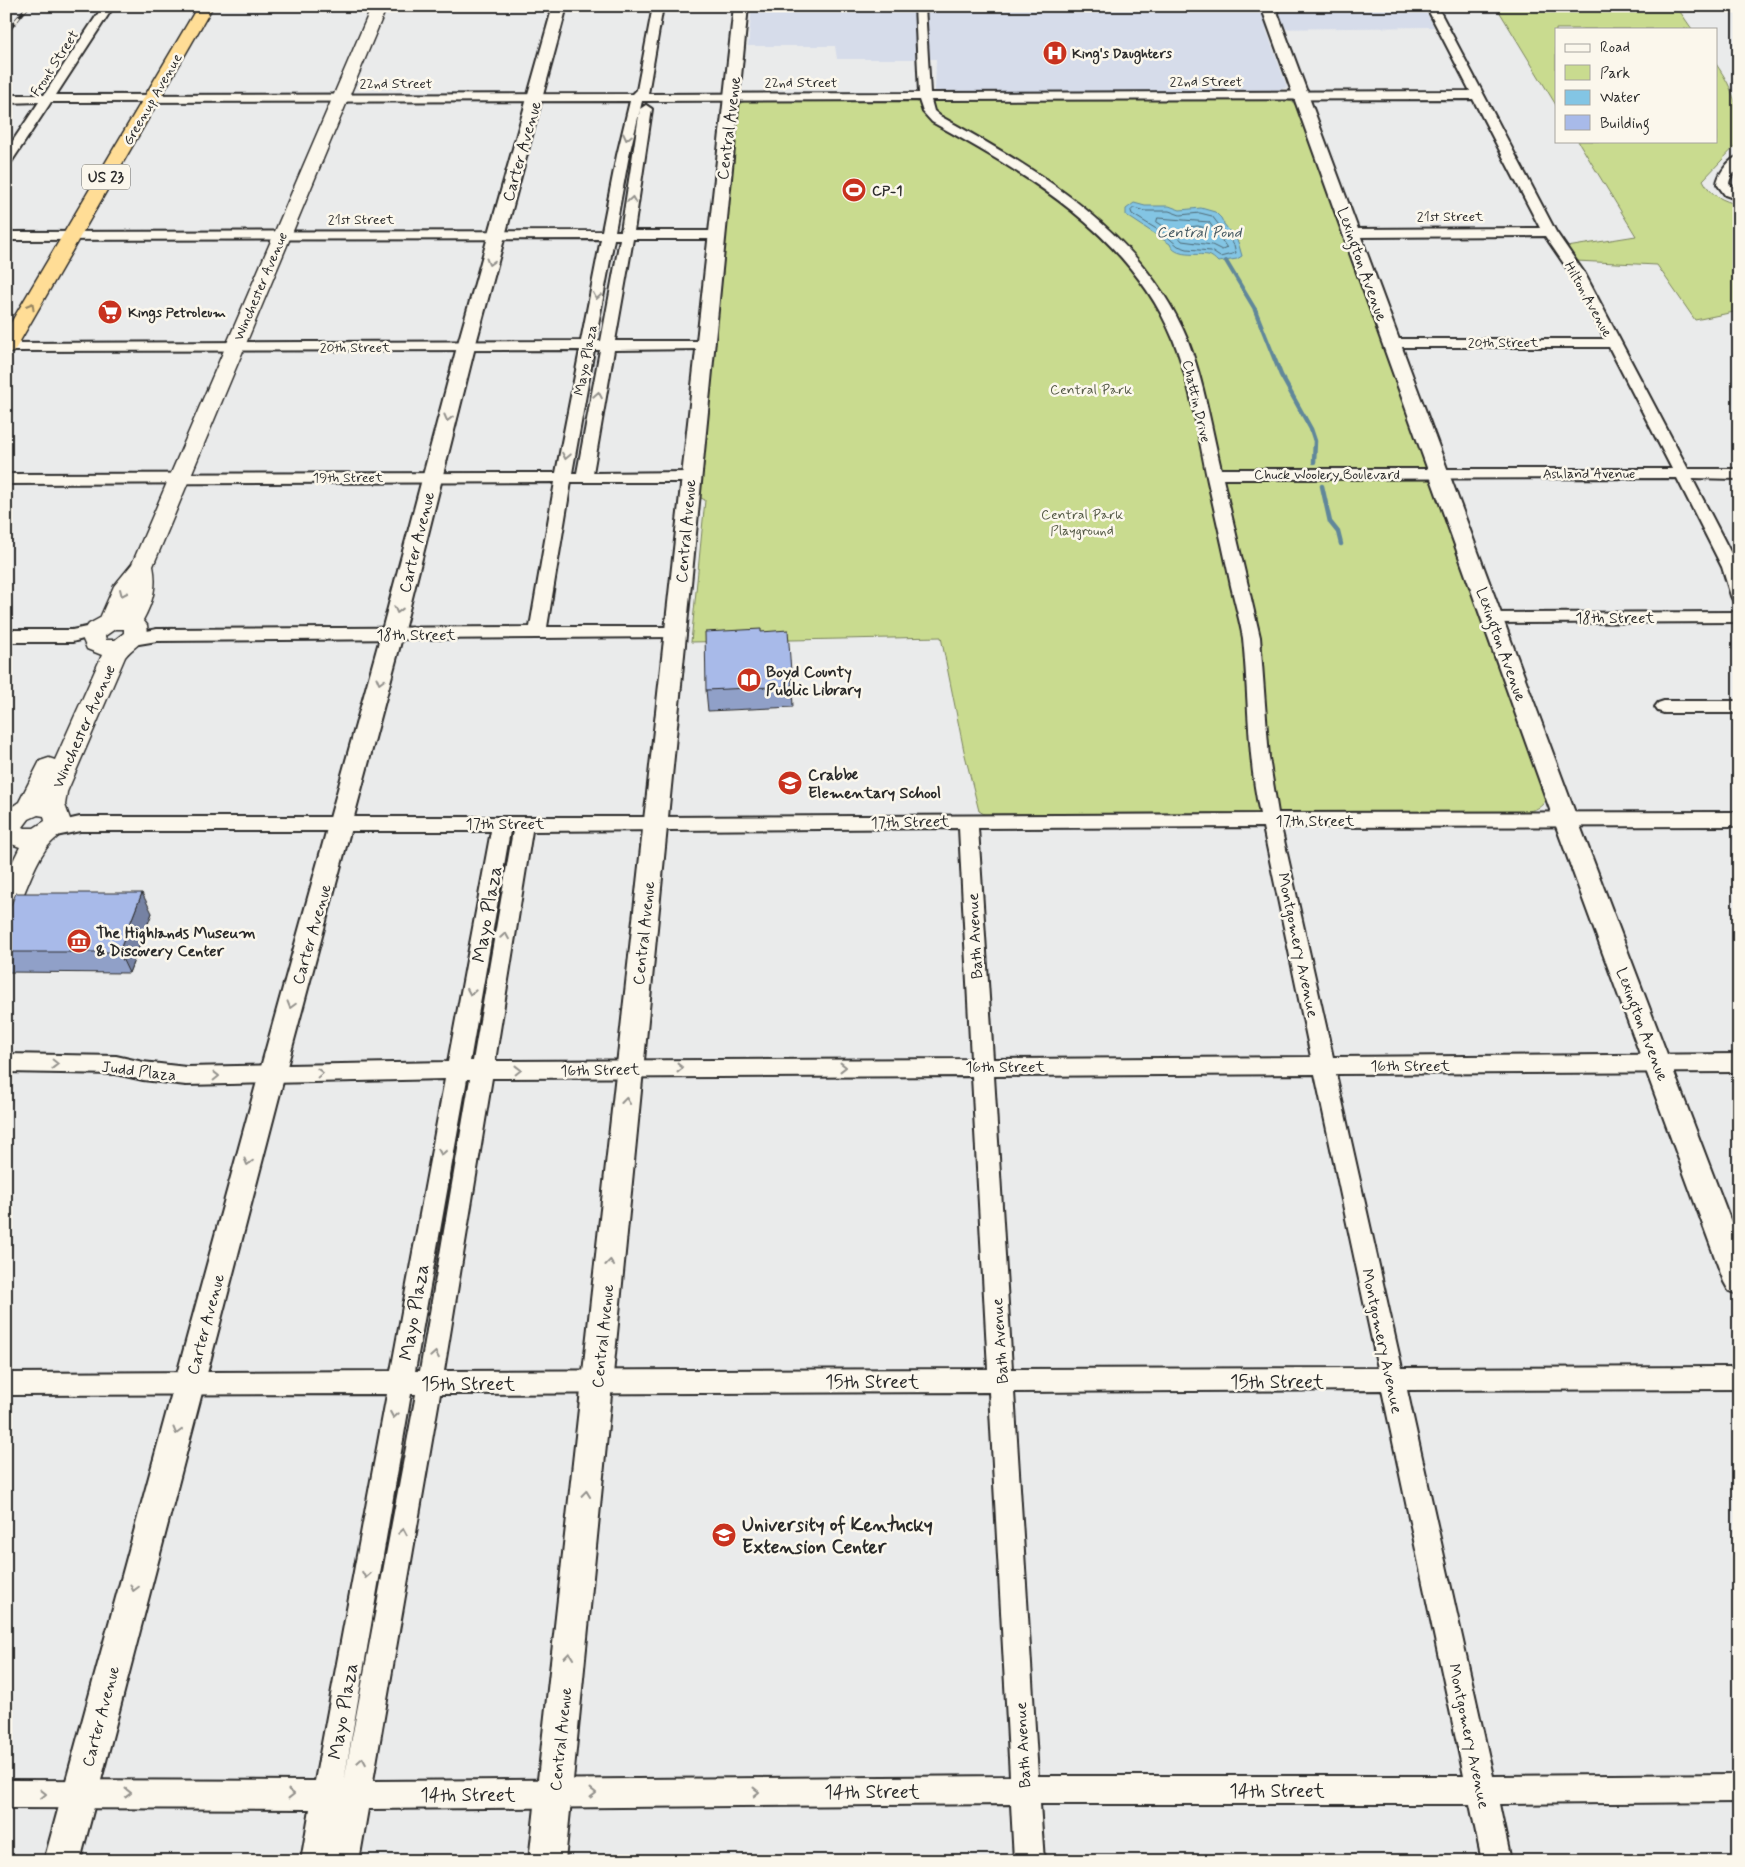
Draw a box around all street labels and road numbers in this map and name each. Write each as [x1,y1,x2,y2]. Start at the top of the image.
street label: Front Street [27,27,83,100]
street label: Greenup Avenue [119,50,187,149]
street label: 22nd Street [1170,73,1243,91]
street label: 22nd Street [765,74,838,92]
street label: 22nd Street [360,75,433,93]
street label: Central Avenue [713,75,746,181]
street label: Carter Avenue [498,98,547,204]
road number: US 23 [82,164,130,190]
street label: Lexington Avenue [1330,205,1392,325]
street label: 21st Street [1417,208,1484,226]
street label: 21st Street [328,211,395,229]
street label: Winchester Avenue [230,229,292,344]
street label: Hilton Avenue [1560,259,1616,341]
street label: Mayo Plaza [570,323,602,397]
street label: 20th Street [1468,334,1539,352]
street label: 20th Street [320,339,391,357]
street label: Chattin Drive [1178,358,1214,444]
street label: Ashland Avenue [1543,465,1635,483]
street label: Chuck Woolery Boulevard [1254,466,1400,484]
street label: 19th Street [313,469,384,487]
street label: Central Avenue [671,478,702,584]
street label: Carter Avenue [395,489,440,595]
street label: Lexington Avenue [1469,585,1531,705]
street label: 18th Street [1575,608,1655,629]
street label: 18th Street [376,625,456,646]
street label: Winchester Avenue [48,662,121,792]
street label: 17th Street [870,811,950,834]
street label: 17th Street [1276,811,1355,832]
street label: 17th Street [466,814,545,835]
street label: Mayo Plaza [467,864,508,964]
street label: Montgomery Avenue [1272,871,1323,1020]
street label: Central Avenue [629,880,660,986]
street label: Carter Avenue [288,881,337,987]
street label: Bath Avenue [963,892,988,980]
street label: Lexington Avenue [1609,965,1673,1085]
street label: 16th Street [1370,1056,1450,1077]
street label: Judd Plaza [100,1057,177,1086]
street label: 16th Street [965,1057,1045,1078]
street label: 16th Street [560,1059,641,1082]
street label: Mayo Plaza [394,1262,435,1362]
street label: Montgomery Avenue [1356,1267,1407,1416]
street label: Carter Avenue [183,1271,230,1377]
street label: Central Avenue [588,1283,619,1389]
street label: Bath Avenue [987,1297,1014,1385]
street label: 15th Street [825,1370,919,1395]
street label: 15th Street [1230,1370,1324,1395]
street label: 15th Street [421,1372,515,1397]
street label: Mayo Plaza [323,1661,364,1761]
street label: Montgomery Avenue [1443,1662,1494,1811]
street label: Carter Avenue [78,1663,125,1769]
street label: Central Avenue [546,1686,577,1792]
street label: Bath Avenue [1011,1701,1036,1789]
street label: 14th Street [1229,1779,1325,1804]
street label: 14th Street [824,1780,920,1805]
street label: 14th Street [420,1783,516,1808]

